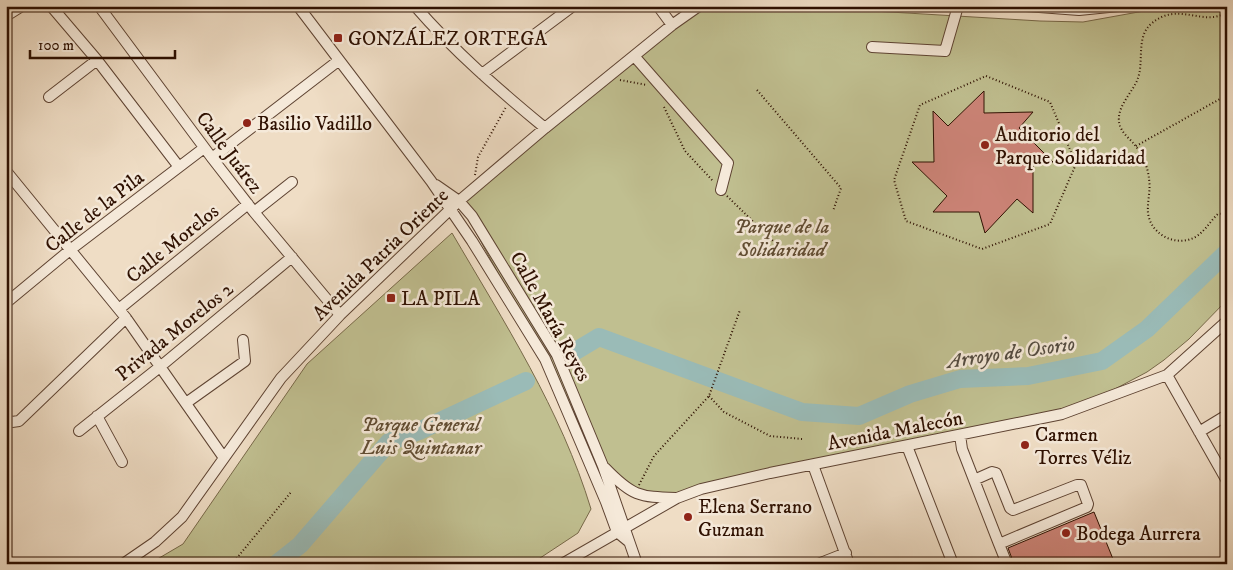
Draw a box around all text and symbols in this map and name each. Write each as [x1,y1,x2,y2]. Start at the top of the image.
place label: GONZÁLEZ ORTEGA [348,26,547,52]
scale bar [30,28,175,60]
marker: GONZÁLEZ ORTEGA [332,32,344,44]
text: 100 m [38,36,74,55]
street label: Calle Juárez [190,107,268,199]
place label: Basilio Vadillo [257,112,372,137]
marker: Basilio Vadillo [241,117,253,129]
place label: Auditorio del Parque Solidaridad [995,123,1145,171]
marker: Auditorio del Parque Solidaridad [979,139,991,151]
street label: Calle de la Pila [40,165,150,259]
street label: Avenida Patria Oriente [308,184,454,326]
street label: Calle Morelos [122,199,225,289]
park label: Parque de la Solidaridad [735,215,829,263]
street label: Calle María Reyes [504,248,596,386]
street label: Privada Morelos 2 [111,277,239,387]
place label: LA PILA [401,287,480,312]
marker: LA PILA [385,292,397,304]
water label: Arroyo de Osorio [944,331,1077,375]
street label: Avenida Malecón [825,406,966,457]
park label: Parque General Luis Quintanar [360,413,483,461]
place label: Carmen Torres Véliz [1035,423,1132,471]
marker: Carmen Torres Véliz [1019,439,1031,451]
place label: Elena Serrano Guzman [698,495,812,543]
marker: Elena Serrano Guzman [682,511,694,523]
place label: Bodega Aurrera [1076,522,1201,547]
marker: Bodega Aurrera [1060,527,1072,539]

